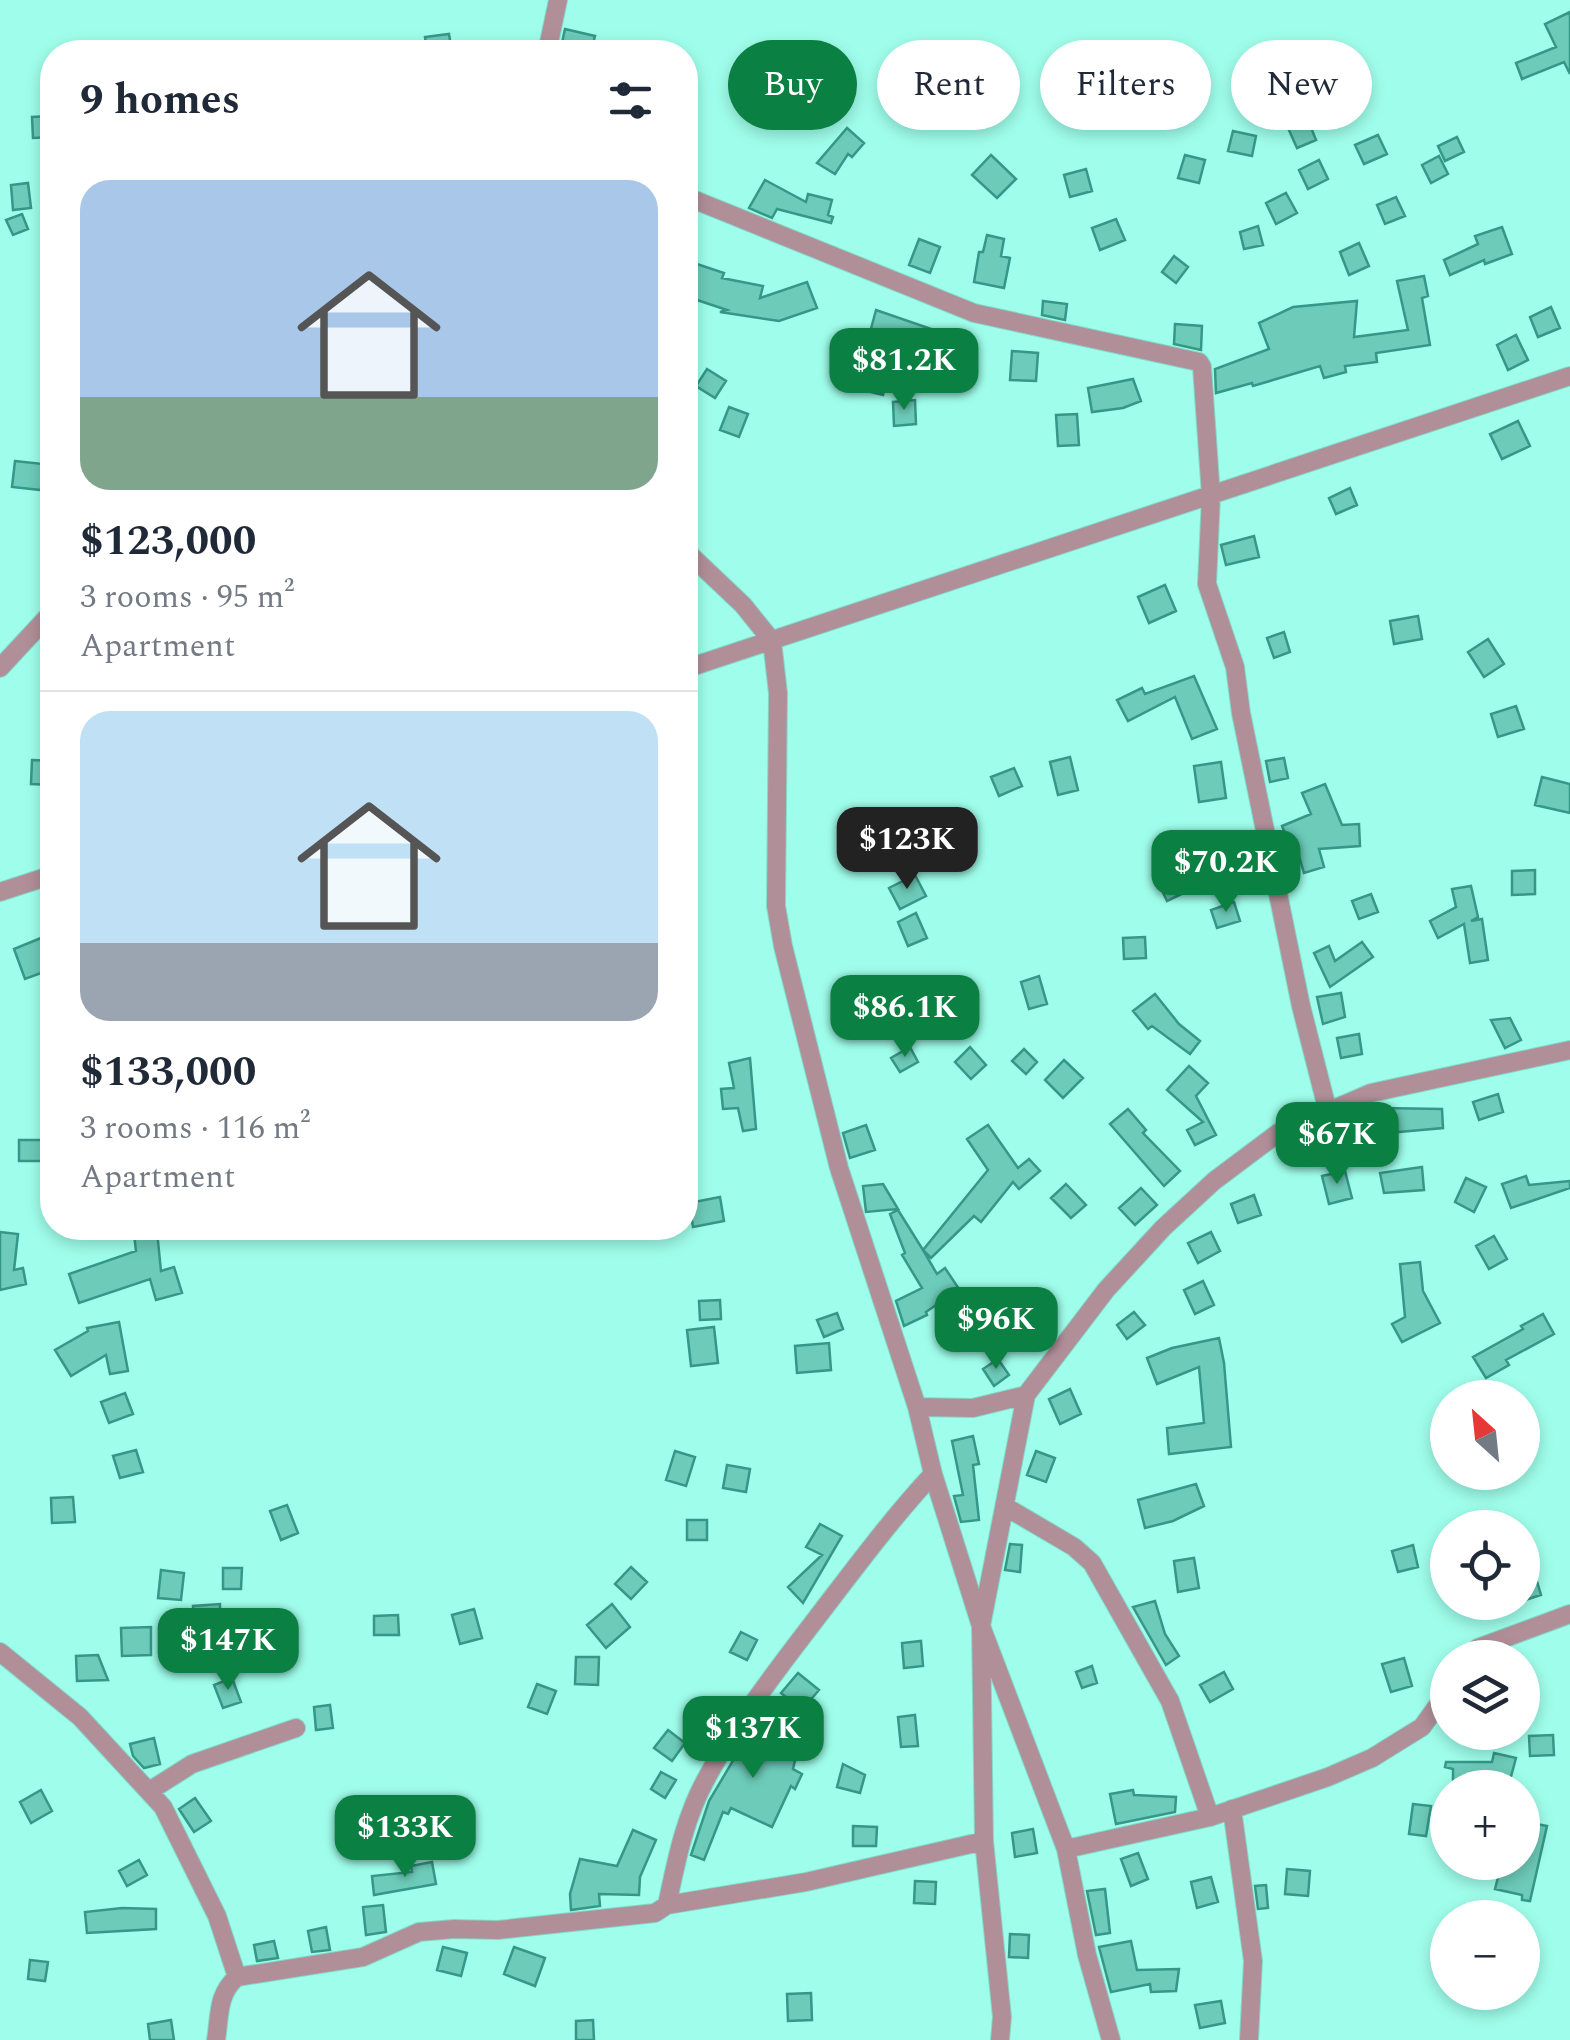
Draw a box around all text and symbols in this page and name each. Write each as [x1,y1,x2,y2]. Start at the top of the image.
chip: Buy [728,40,857,130]
chip: Rent [877,40,1020,130]
chip: Filters [1040,40,1211,130]
chip: New [1231,40,1372,130]
text: 9 homes [80,69,240,132]
icon: filters [603,73,658,128]
icon: home [279,245,459,425]
pin: $81.2K [823,328,985,413]
text: $81.2K [851,336,957,385]
text: $123,000 [80,510,256,573]
text: 3 rooms · 95 m² [80,573,294,622]
text: Apartment [80,622,235,671]
icon: home [279,776,459,956]
pin: $123K [837,807,977,892]
text: $123K [859,815,955,864]
pin: $70.2K [1145,830,1307,915]
text: $70.2K [1173,838,1279,887]
pin: $86.1K [824,975,986,1060]
text: $86.1K [852,983,958,1032]
text: $133,000 [80,1041,256,1104]
pin: $67K [1278,1102,1396,1187]
text: 3 rooms · 116 m² [80,1104,310,1153]
text: $67K [1298,1110,1376,1159]
text: Apartment [80,1153,235,1202]
pin: $96K [937,1287,1055,1372]
text: $96K [957,1295,1035,1344]
north arrow [1430,1380,1540,1490]
map controls [1430,1380,1540,2010]
button: locate [1430,1510,1540,1620]
pin: $147K [158,1608,298,1693]
text: $147K [180,1616,276,1665]
button: layers [1430,1640,1540,1750]
pin: $137K [683,1696,823,1781]
text: $137K [705,1704,801,1753]
button: + [1430,1770,1540,1880]
pin: $133K [335,1795,475,1880]
text: $133K [357,1803,453,1852]
button: − [1430,1900,1540,2010]

